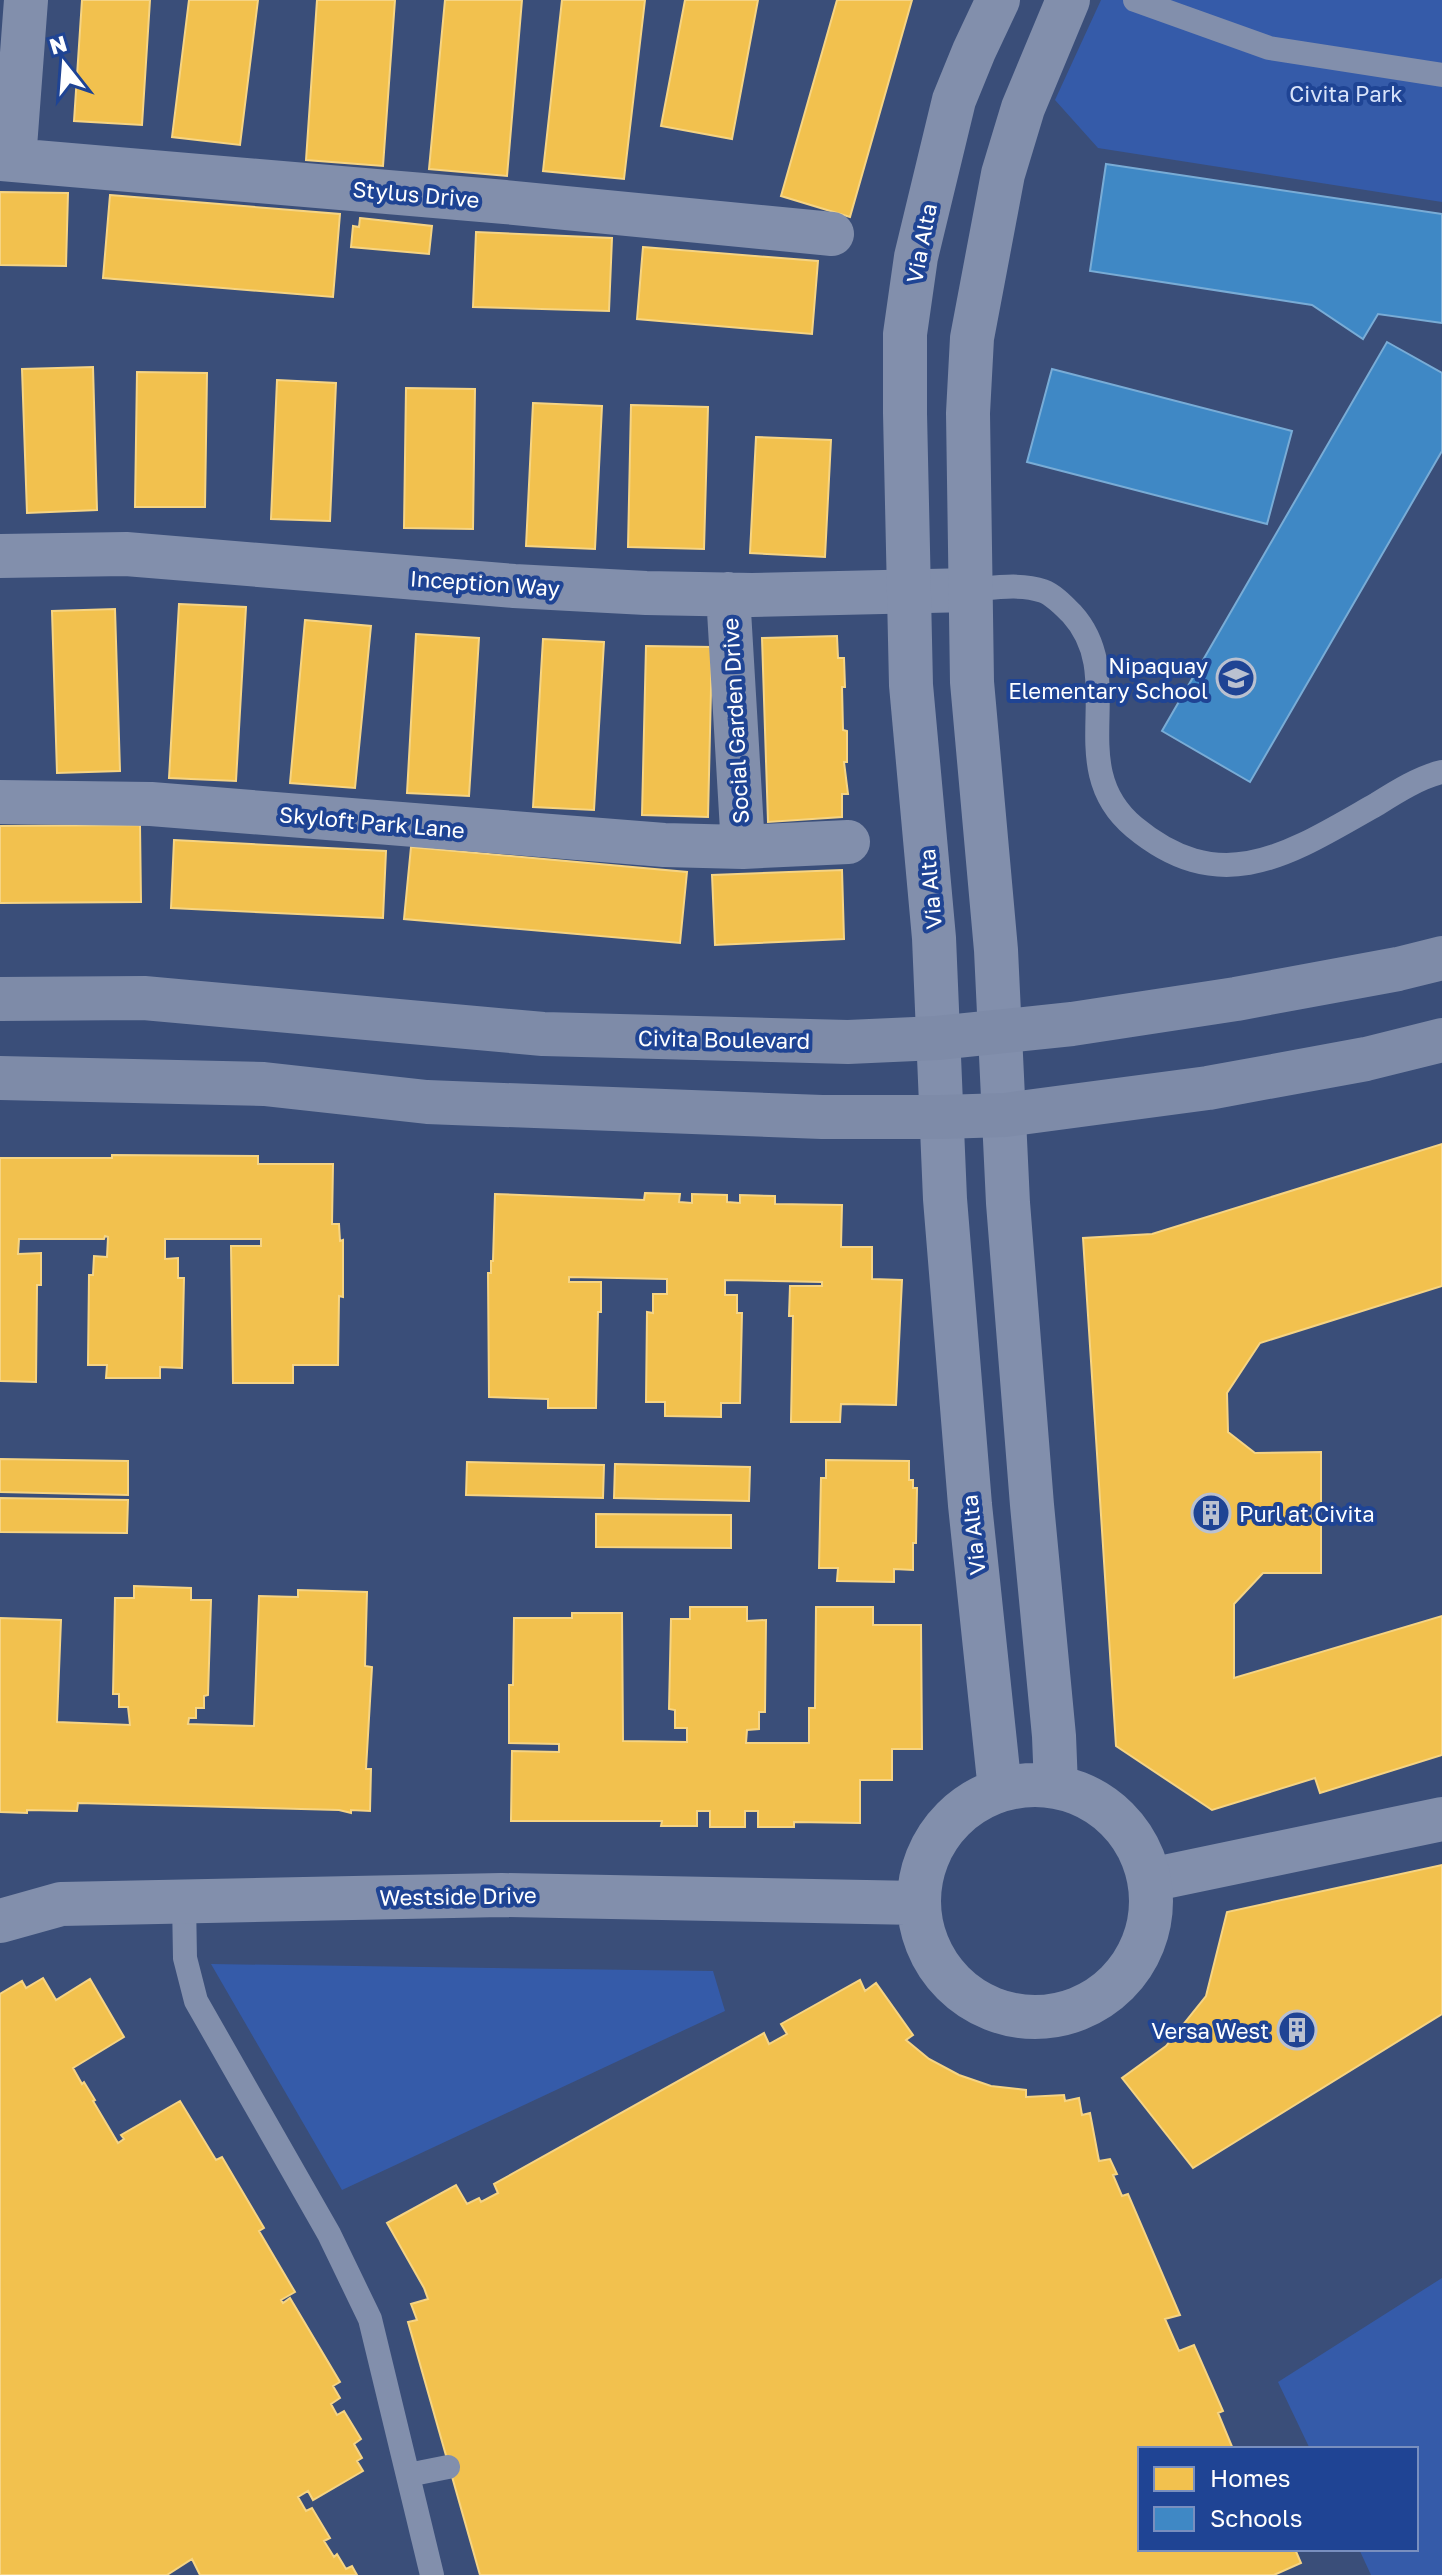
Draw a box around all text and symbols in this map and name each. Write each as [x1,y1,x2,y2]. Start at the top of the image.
north arrow [24,24,104,104]
text: N [46,29,70,60]
park label: Civita Park [1289,80,1403,107]
street label: Stylus Drive [351,175,481,213]
street label: Via Alta [900,201,942,285]
street label: Inception Way [409,564,561,602]
street label: Social Garden Drive [716,617,754,825]
place label: Nipaquay Elementary School [1008,652,1208,704]
school or university icon: Nipaquay Elementary School [1215,657,1257,699]
street label: Skyloft Park Lane [278,800,466,844]
street label: Via Alta [913,848,947,930]
street label: Civita Boulevard [638,1024,810,1054]
building icon: Purl at Civita [1190,1492,1232,1534]
street label: Via Alta [955,1493,991,1577]
place label: Purl at Civita [1239,1500,1375,1527]
street label: Westside Drive [379,1881,537,1911]
building icon: Versa West [1276,2009,1318,2051]
place label: Versa West [1151,2017,1269,2044]
legend [1138,2447,1418,2551]
text: Homes [1210,2463,1291,2492]
text: Schools [1210,2503,1302,2532]

